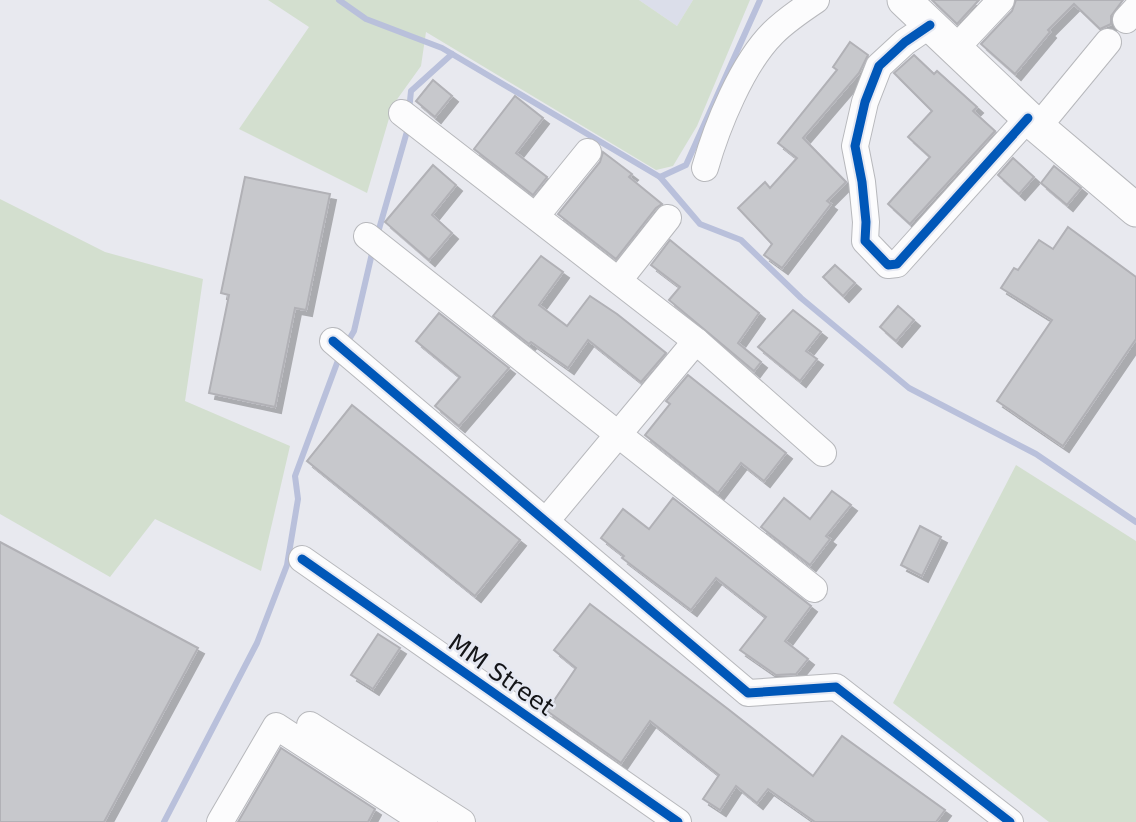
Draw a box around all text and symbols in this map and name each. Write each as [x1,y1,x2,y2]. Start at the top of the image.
street label: MM Street [443,629,559,721]

